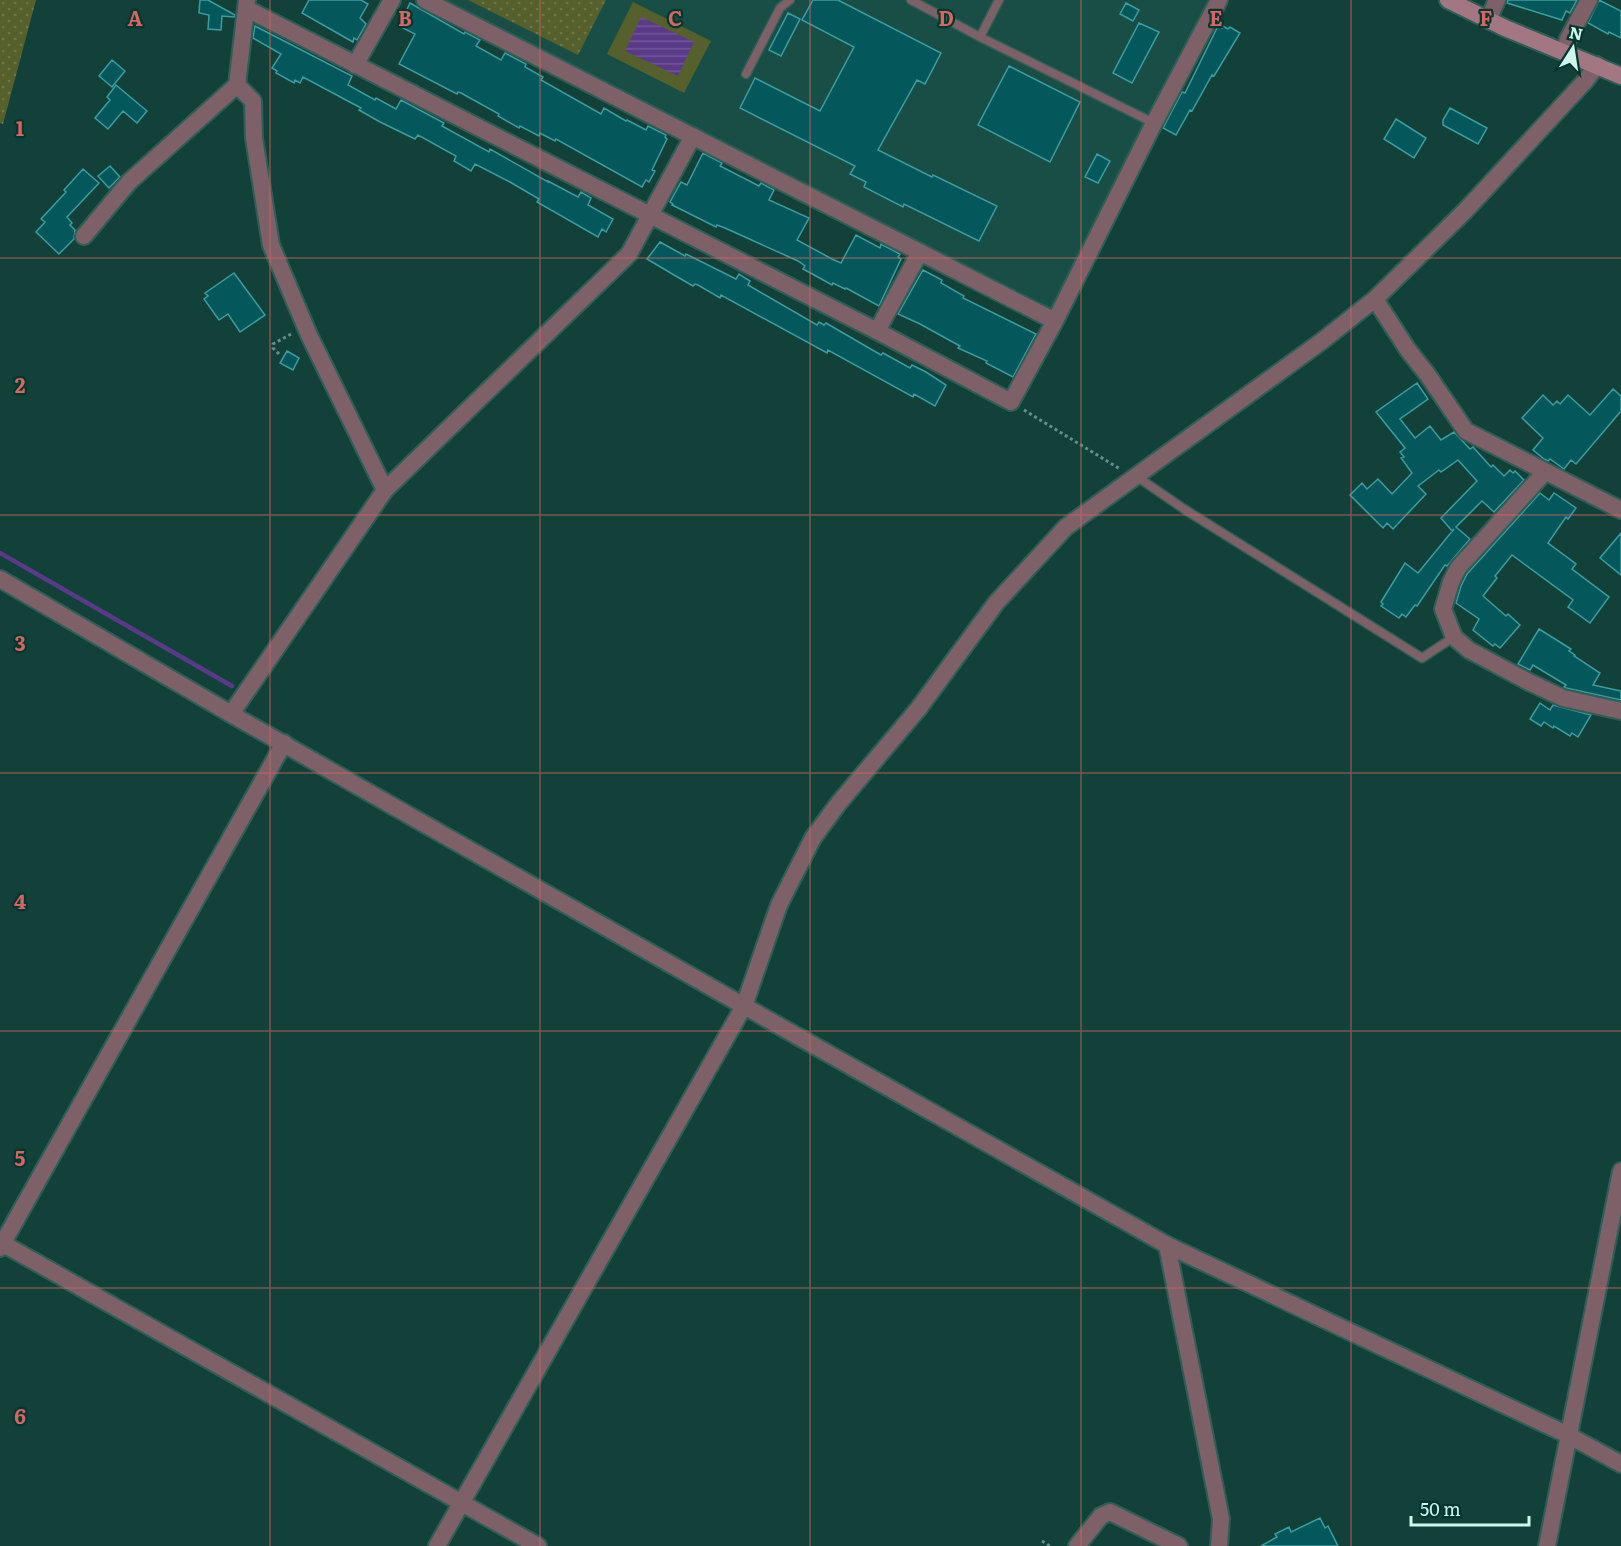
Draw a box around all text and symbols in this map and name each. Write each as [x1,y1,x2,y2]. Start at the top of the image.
text: A [127,2,143,32]
text: B [398,2,412,32]
text: C [668,2,682,32]
text: D [938,2,954,32]
text: E [1209,2,1223,32]
text: F [1480,2,1493,32]
north arrow [1543,18,1603,78]
text: N [1567,19,1585,45]
text: 1 [16,112,24,142]
text: 2 [15,369,26,399]
text: 3 [14,627,26,657]
text: 4 [14,885,26,915]
text: 5 [15,1142,26,1172]
text: 6 [14,1400,26,1430]
scale bar [1411,1489,1530,1527]
text: 50 m [1420,1495,1461,1522]

